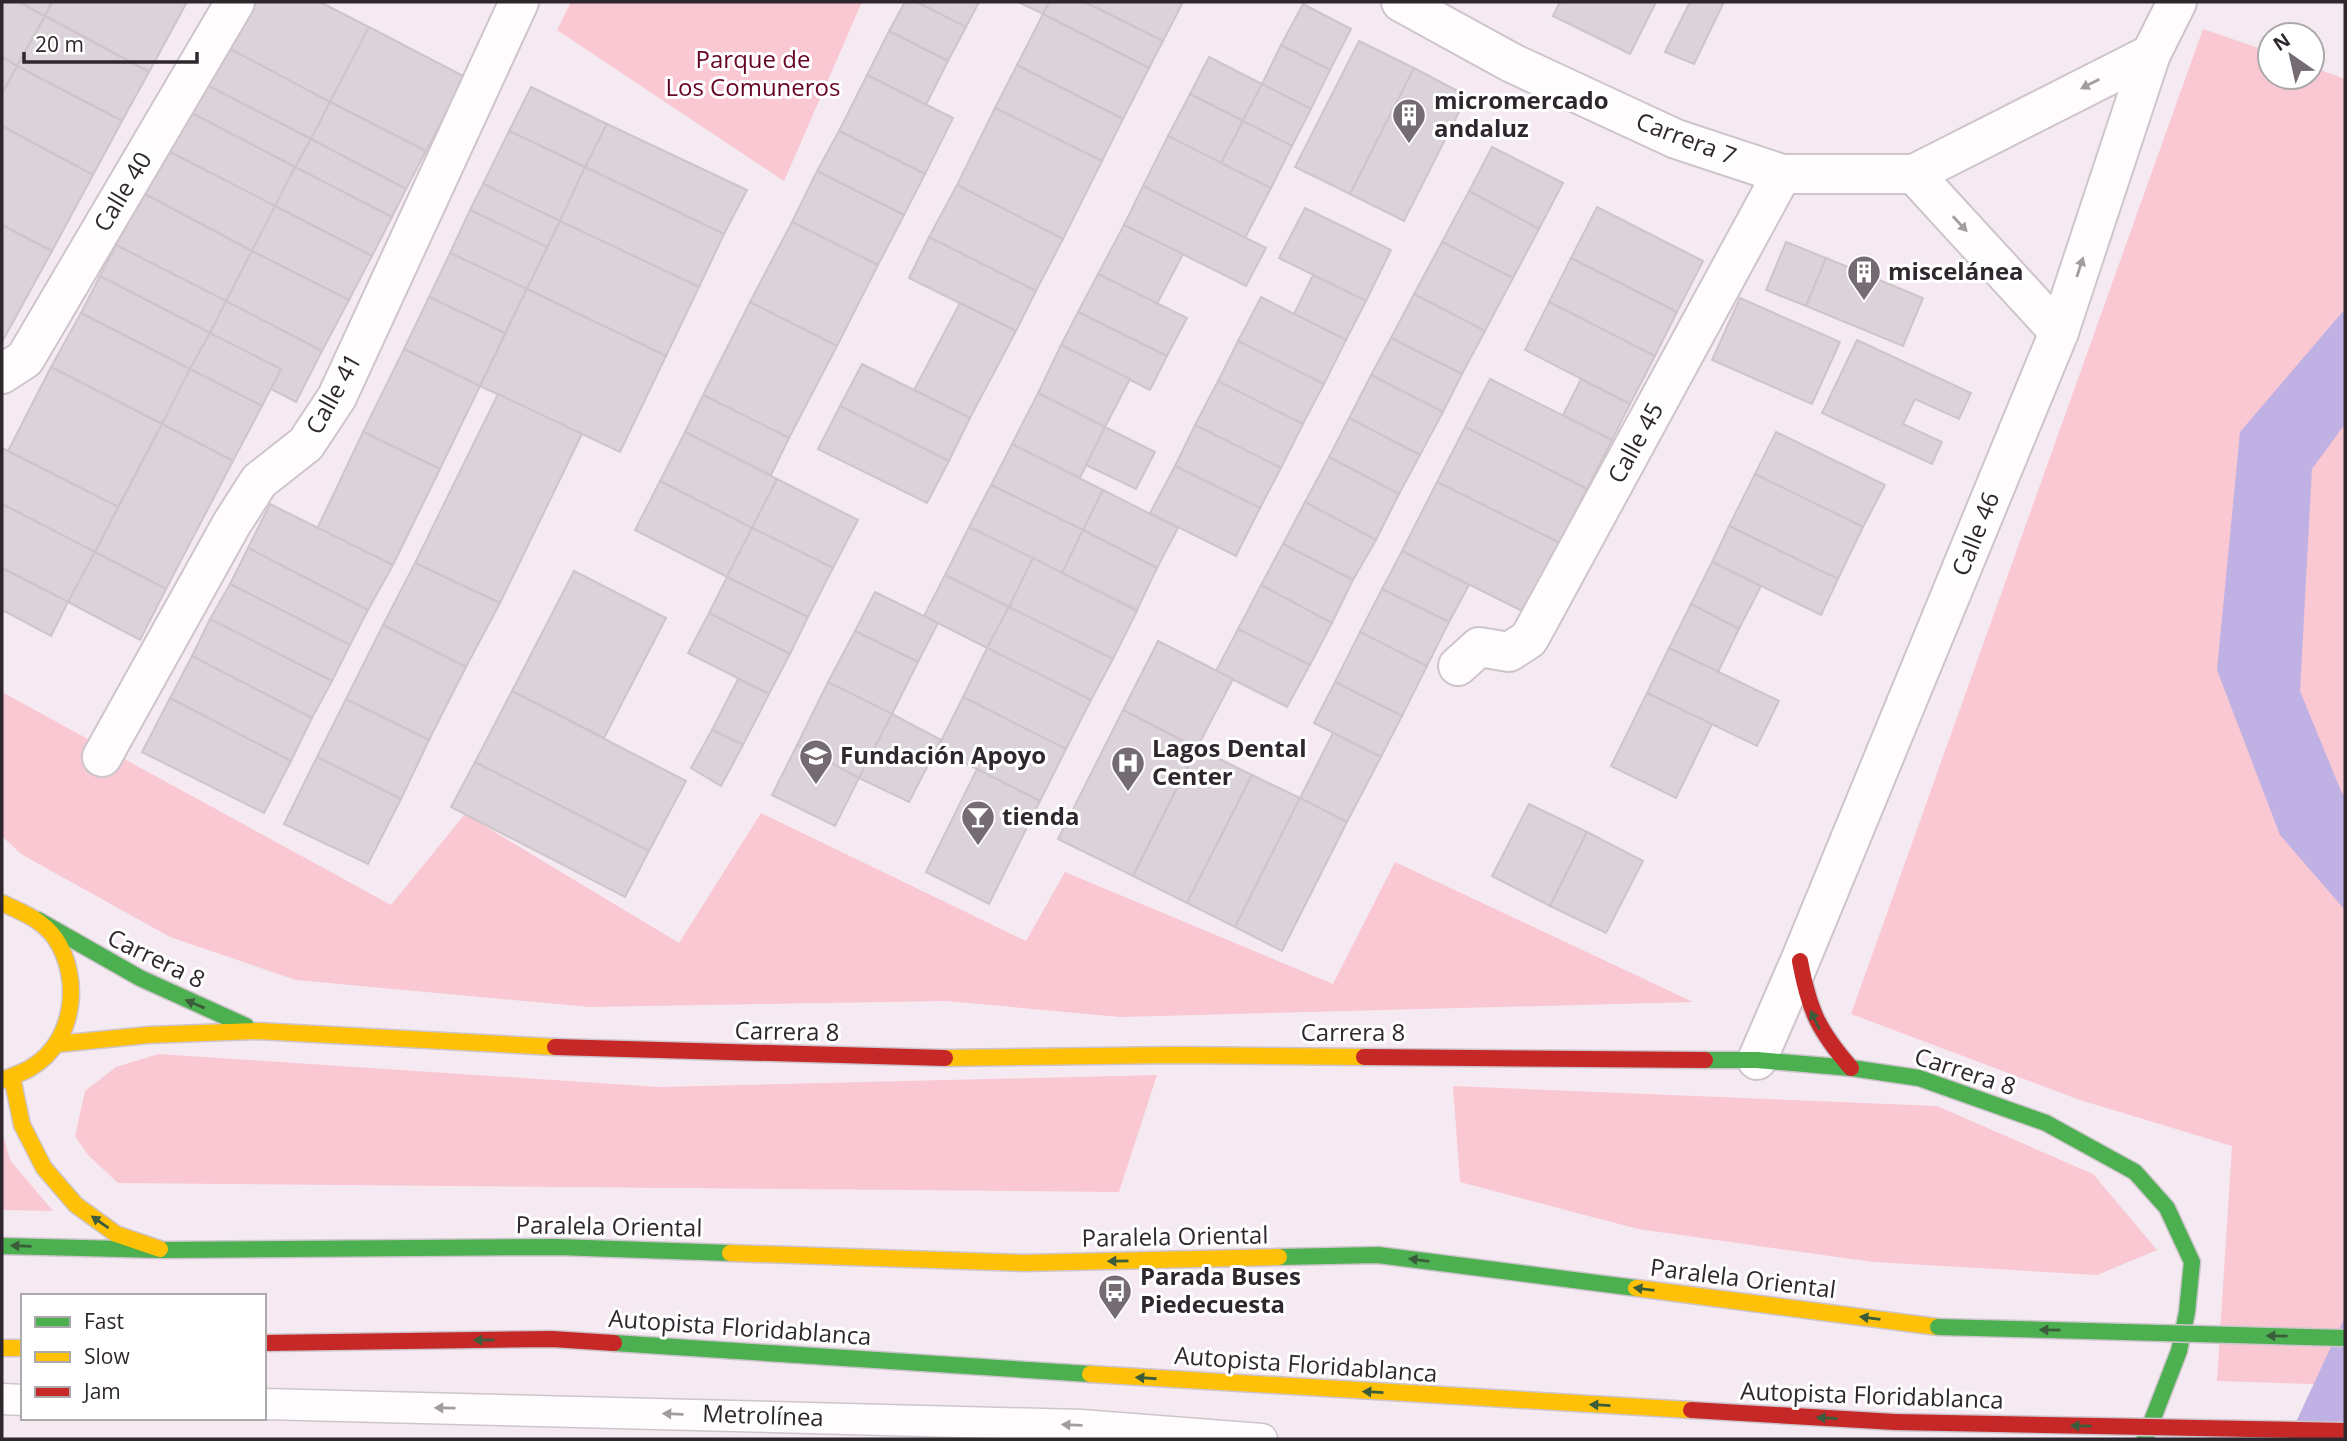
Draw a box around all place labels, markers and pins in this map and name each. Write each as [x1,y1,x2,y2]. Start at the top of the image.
place label: micromercado andaluz [1434,83,1609,144]
building icon: micromercado andaluz [1390,96,1428,145]
building icon: miscelánea [1845,253,1883,302]
place label: miscelánea [1888,254,2024,287]
place label: Lagos Dental Center [1152,731,1307,792]
school or university icon: Fundación Apoyo [797,737,835,786]
place label: Fundación Apoyo [840,738,1046,771]
hospital icon: Lagos Dental Center [1109,744,1147,793]
bar icon: tienda [959,798,997,847]
place label: tienda [1002,799,1079,832]
place label: Parada Buses Piedecuesta [1140,1259,1301,1320]
bus stop icon: Parada Buses Piedecuesta [1096,1272,1134,1321]

